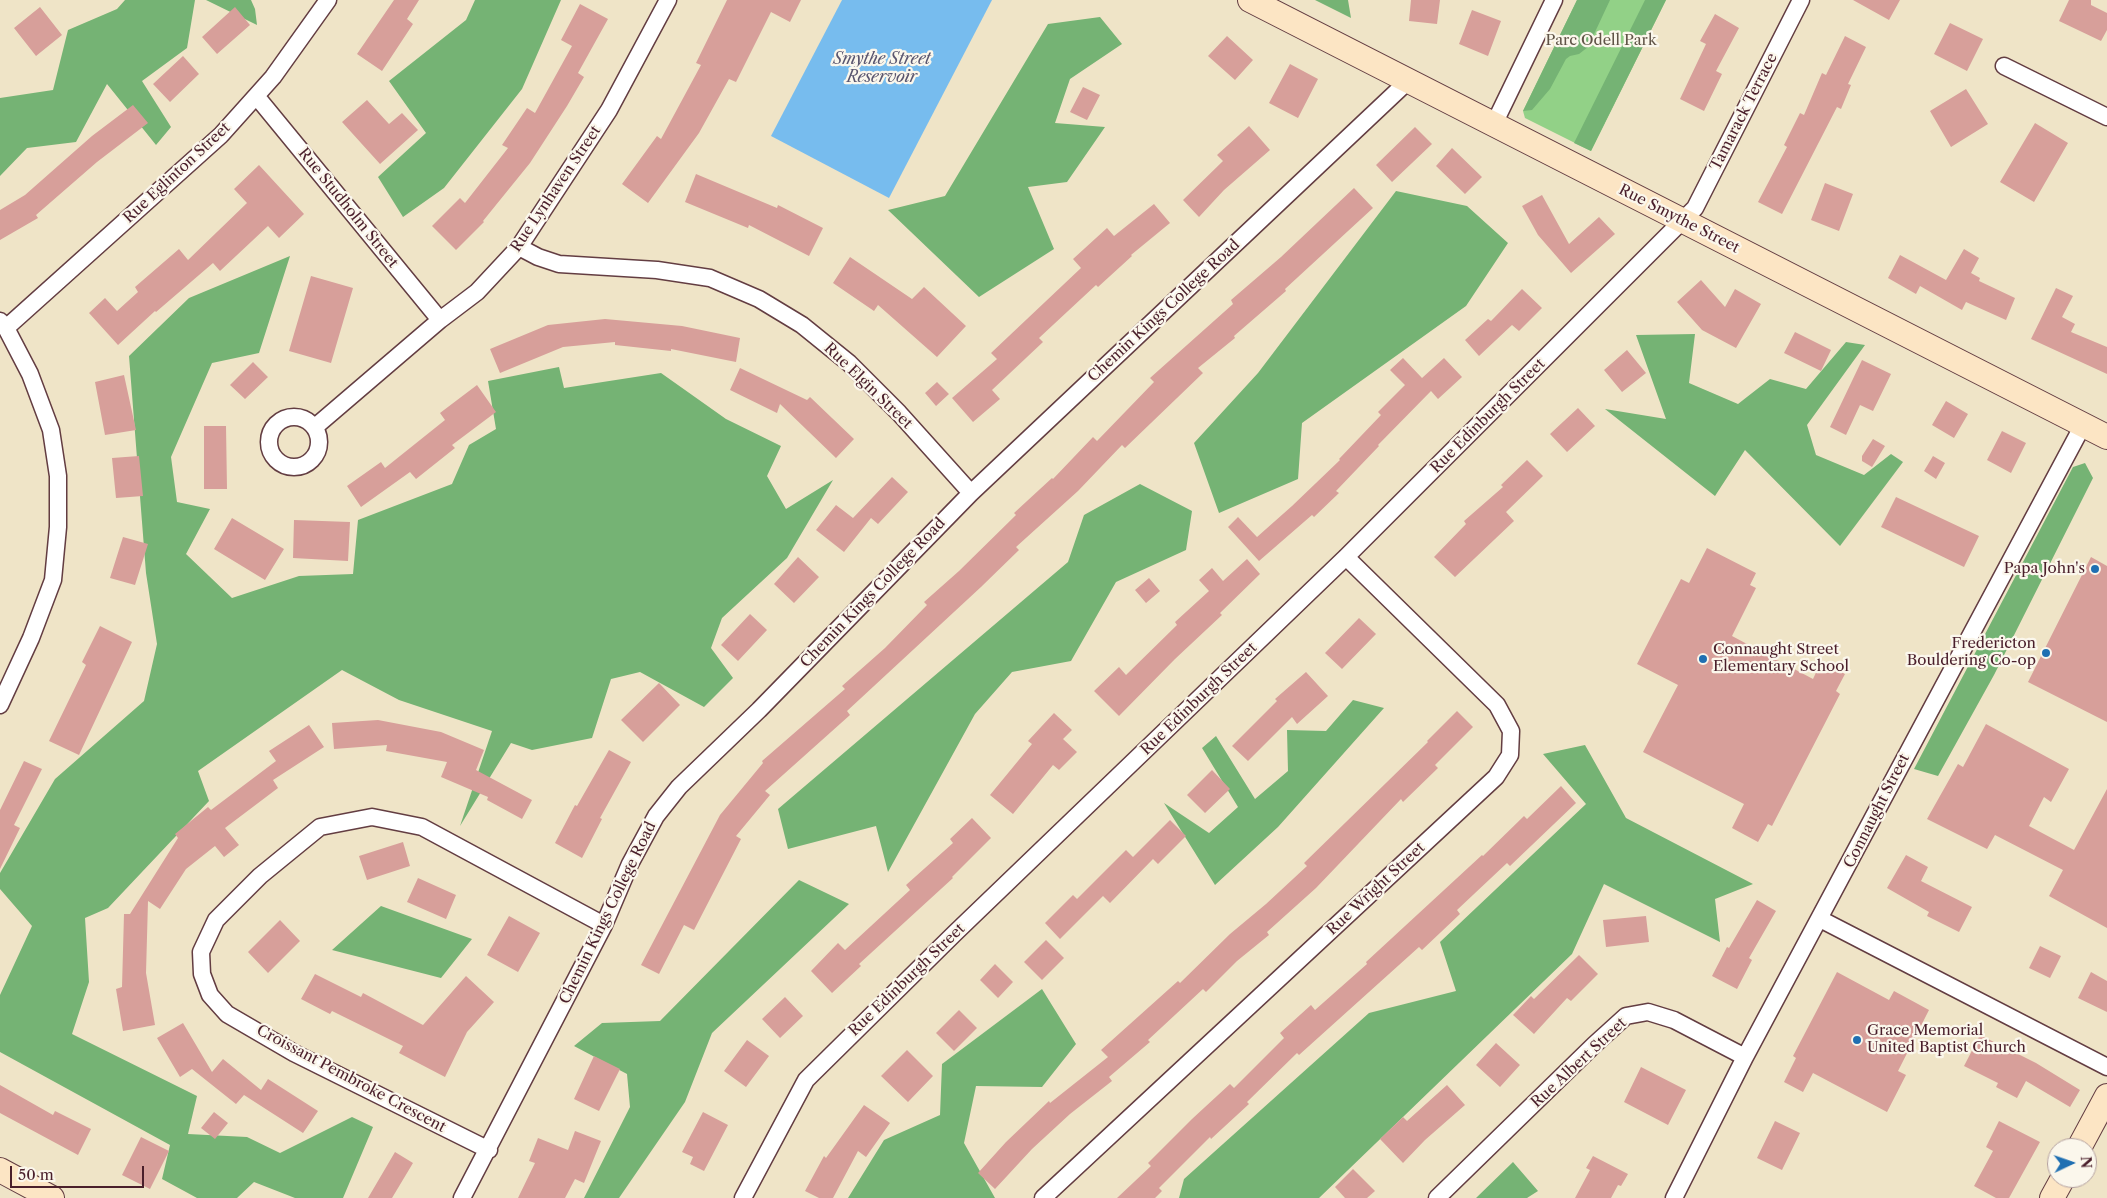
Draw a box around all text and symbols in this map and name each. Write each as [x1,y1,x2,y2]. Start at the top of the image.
park label: Parc Odell Park [1545,32,1657,50]
water label: Smythe Street Reservoir [833,49,931,87]
street label: Tamarack Terrace [1707,50,1781,174]
street label: Rue Eglinton Street [120,119,234,227]
street label: Rue Lynhaven Street [507,122,605,256]
street label: Rue Studholm Street [294,145,402,271]
street label: Rue Smythe Street [1616,181,1742,257]
street label: Chemin Kings College Road [1084,236,1244,386]
street label: Rue Elgin Street [820,339,916,433]
street label: Rue Edinburgh Street [1427,355,1549,477]
street label: Chemin Kings College Road [797,515,949,671]
place label: Papa John's [2004,560,2085,578]
marker: Papa John's [2089,563,2101,575]
place label: Fredericton Bouldering Co-op [1907,635,2036,670]
street label: Rue Edinburgh Street [1137,639,1261,759]
place label: Connaught Street Elementary School [1713,641,1849,676]
marker: Fredericton Bouldering Co-op [2040,647,2052,659]
marker: Connaught Street Elementary School [1697,653,1709,665]
street label: Connaught Street [1840,751,1914,871]
street label: Chemin Kings College Road [556,819,660,1007]
street label: Rue Wright Street [1323,839,1429,939]
street label: Rue Edinburgh Street [845,920,969,1040]
street label: Rue Albert Street [1528,1014,1630,1112]
street label: Croissant Pembroke Crescent [253,1021,449,1137]
place label: Grace Memorial United Baptist Church [1867,1022,2026,1057]
marker: Grace Memorial United Baptist Church [1851,1034,1863,1046]
north arrow [2047,1138,2097,1188]
scale bar [12,1156,146,1188]
text: N [2077,1156,2095,1169]
text: 50 m [18,1165,54,1184]

